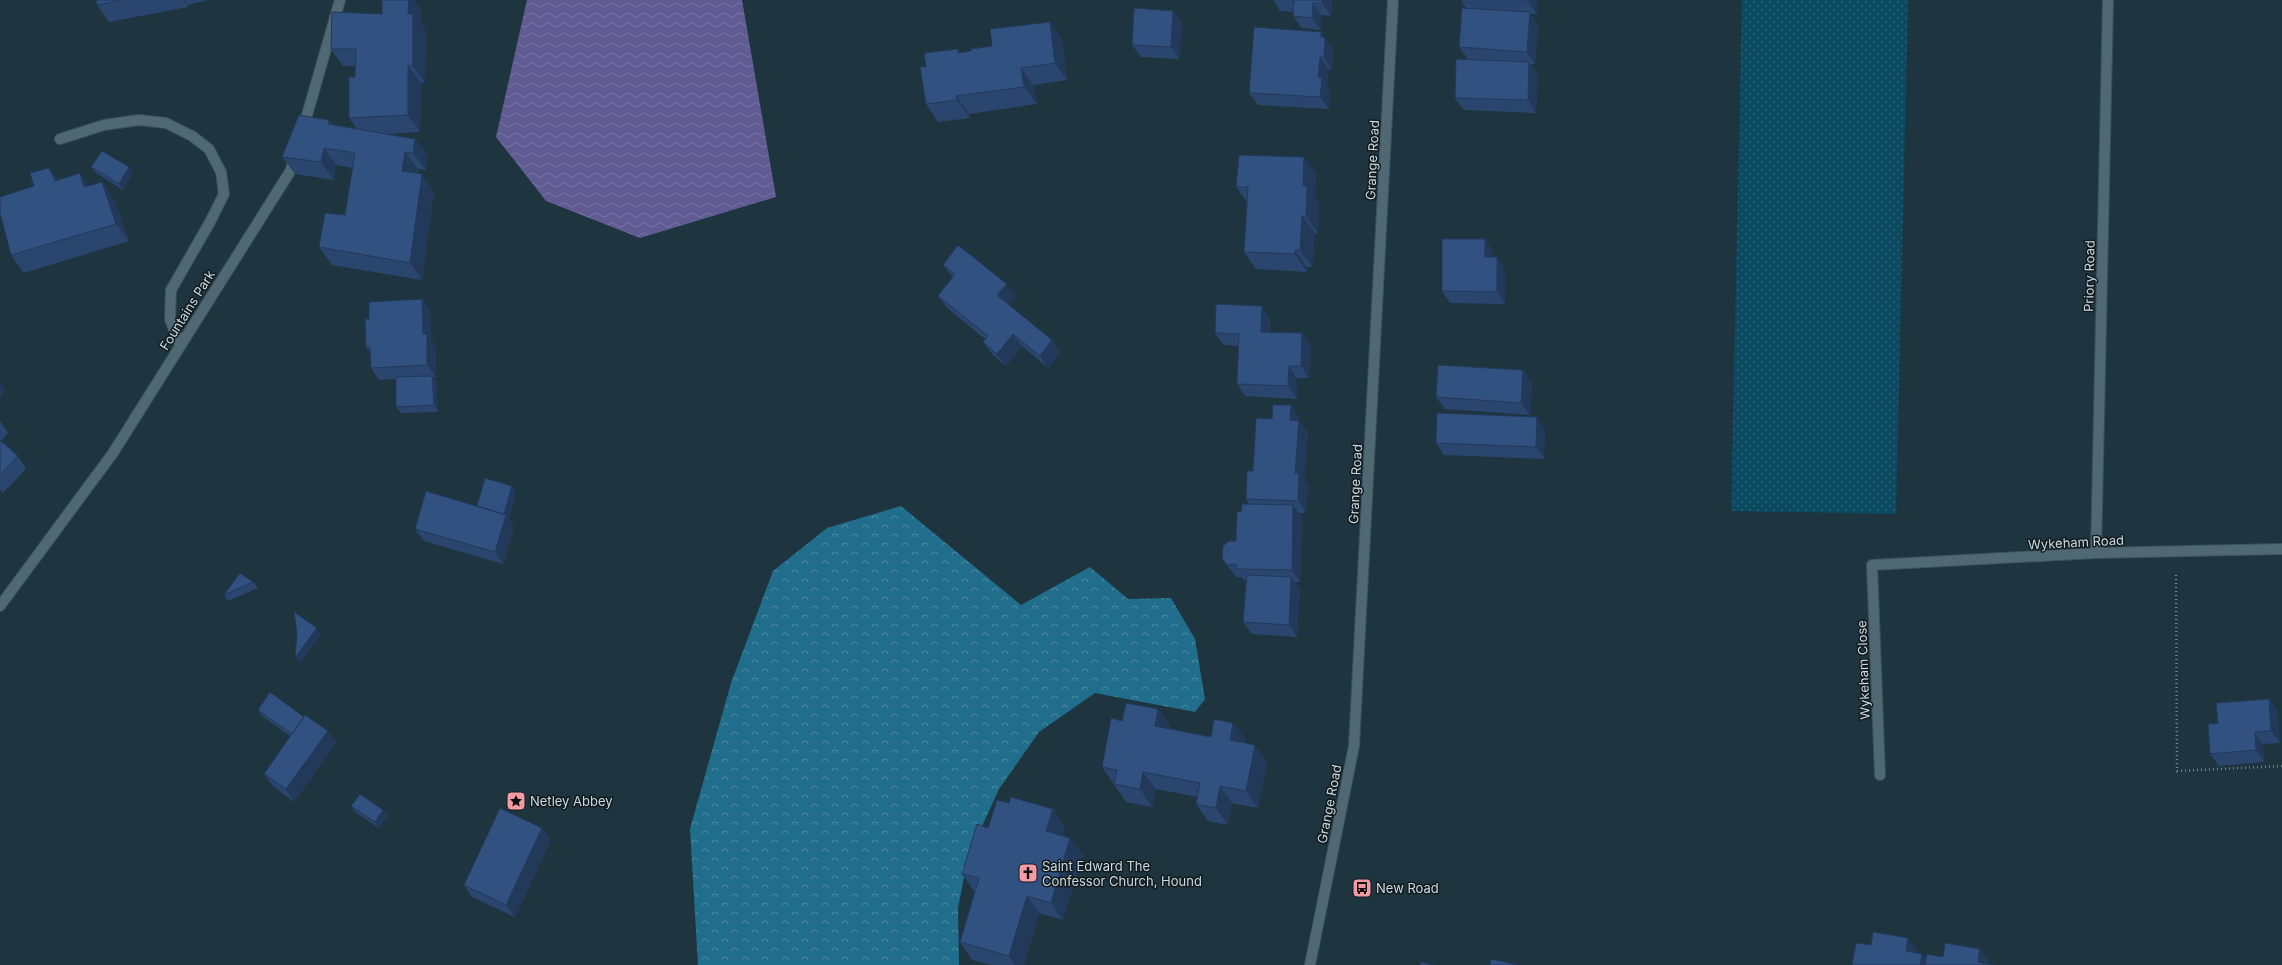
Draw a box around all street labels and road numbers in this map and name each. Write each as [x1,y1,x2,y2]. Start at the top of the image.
street label: Grange Road [1362,120,1382,200]
street label: Priory Road [2080,240,2098,312]
street label: Fountains Park [156,267,218,353]
street label: Grange Road [1345,444,1365,524]
street label: Wykeham Road [2028,531,2124,553]
street label: Wykeham Close [1853,620,1873,720]
street label: Grange Road [1314,763,1344,845]

